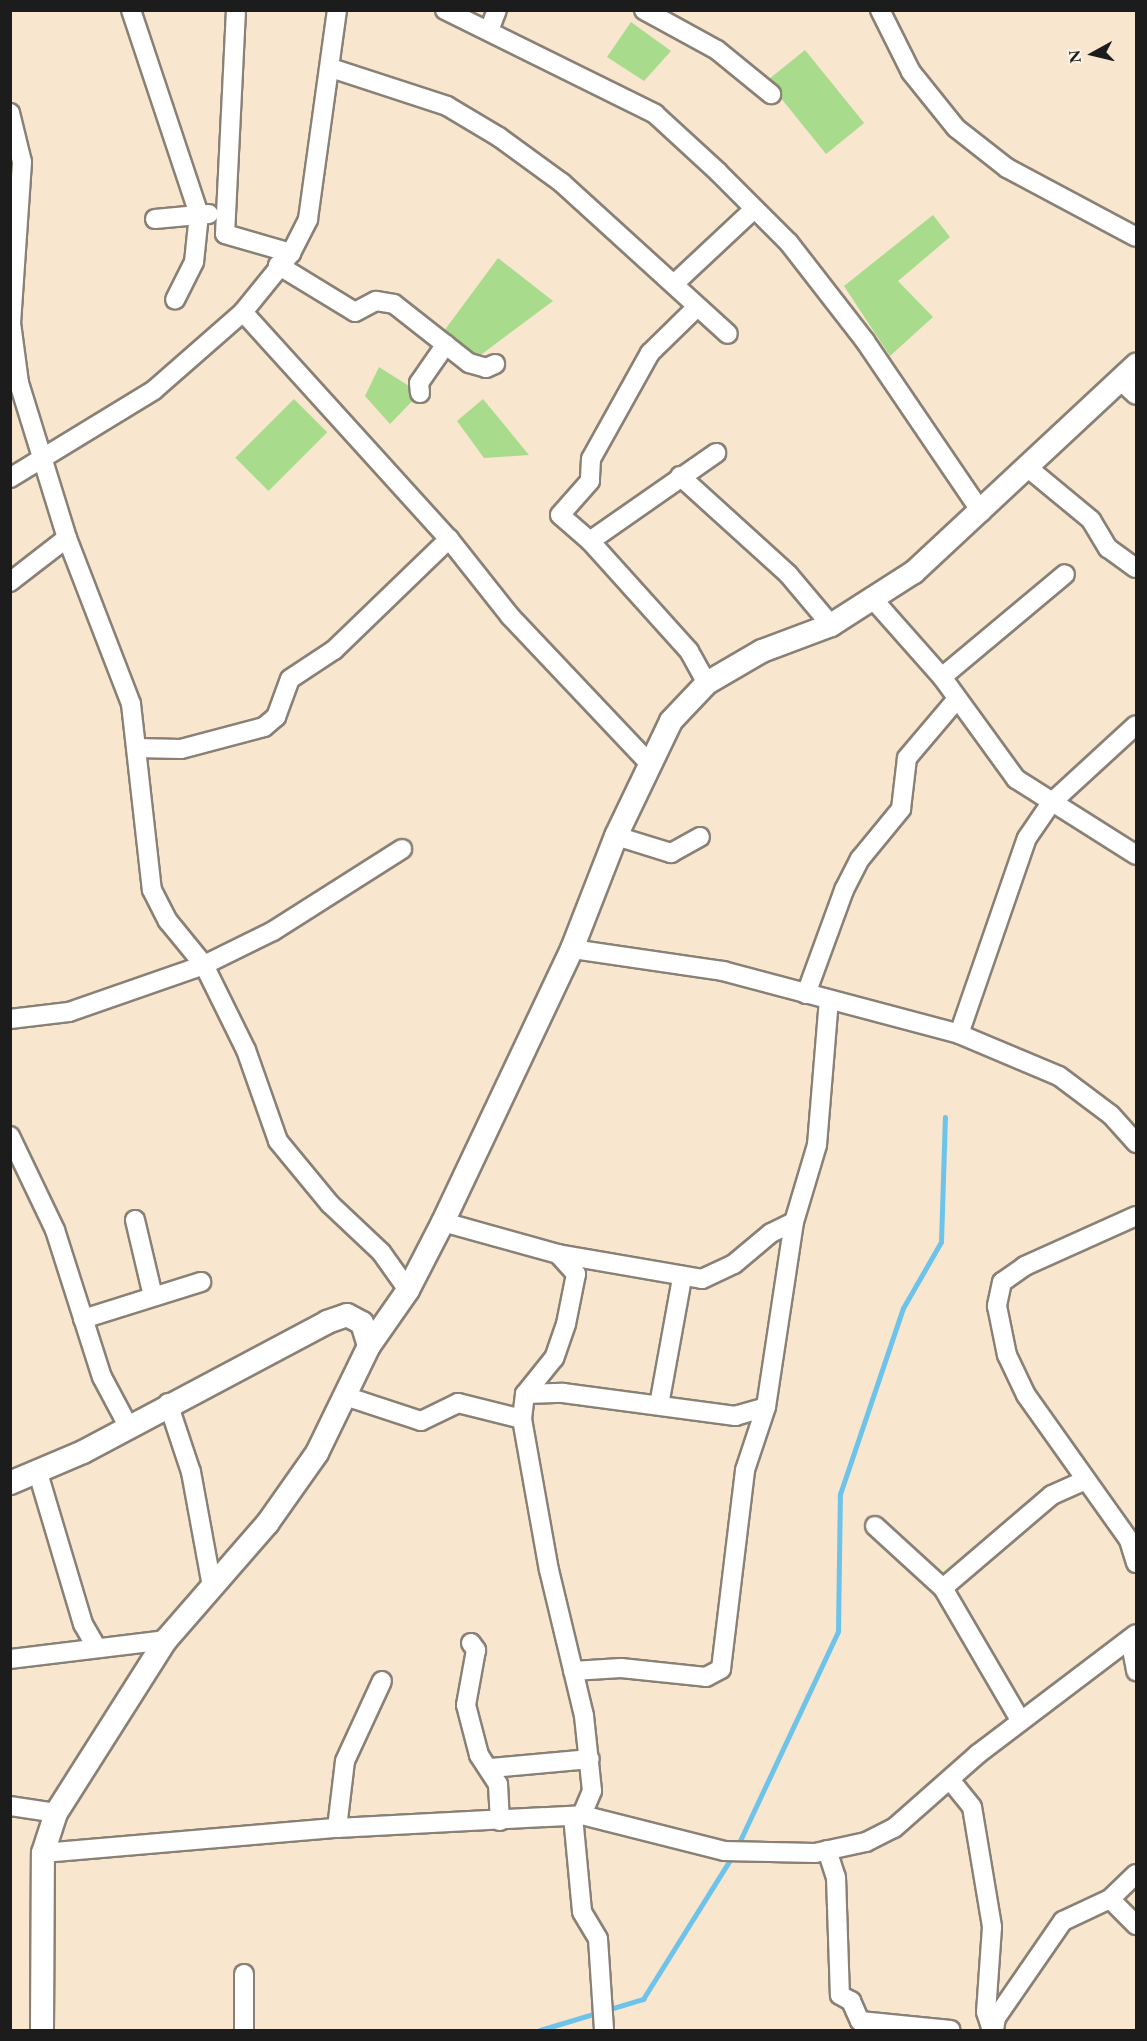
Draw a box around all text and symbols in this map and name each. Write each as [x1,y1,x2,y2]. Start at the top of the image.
north arrow [1063,24,1123,84]
text: N [1063,49,1086,64]

